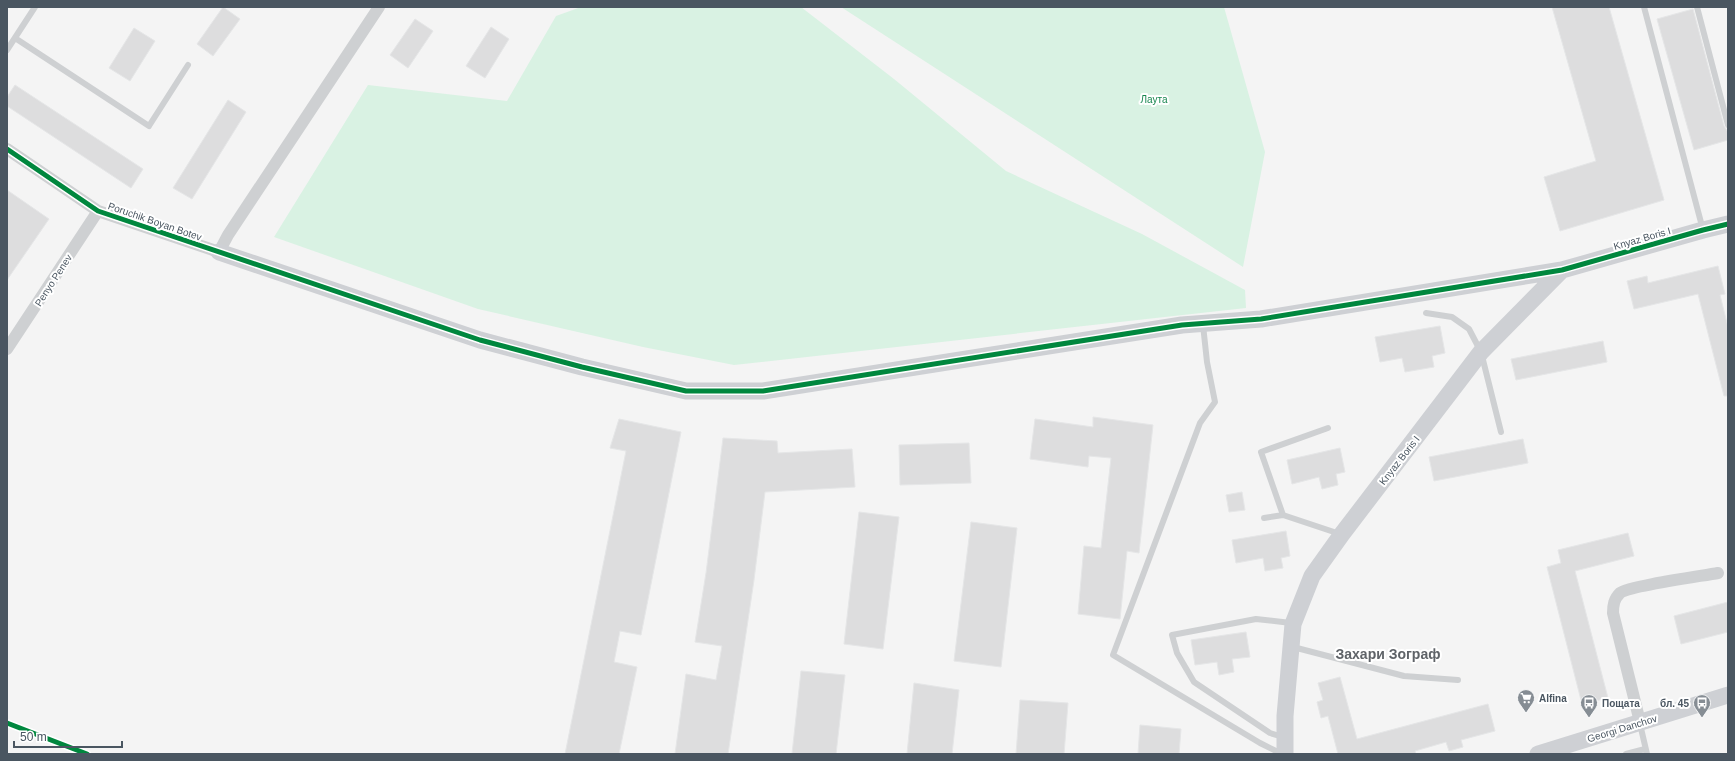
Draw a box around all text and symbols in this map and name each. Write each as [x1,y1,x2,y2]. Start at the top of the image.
park label: Лаута [1140,94,1168,105]
street label: Poruchik Boyan Botev [107,200,203,243]
street label: Knyaz Boris I [1612,225,1672,252]
street label: Penyo Penev [33,252,74,308]
street label: Knyaz Boris I [1377,434,1422,487]
district label: Захари Зограф [1336,646,1440,662]
supermarket icon: Alfina [1516,688,1536,713]
place label: Alfina [1539,693,1567,704]
bus stop icon: Пощата [1579,693,1599,718]
bus stop icon: бл. 45 [1692,693,1712,718]
place label: Пощата [1602,698,1640,709]
place label: бл. 45 [1660,698,1689,709]
street label: Georgi Danchov [1586,713,1658,744]
scale bar [14,723,122,749]
text: 50 m [20,730,47,744]

